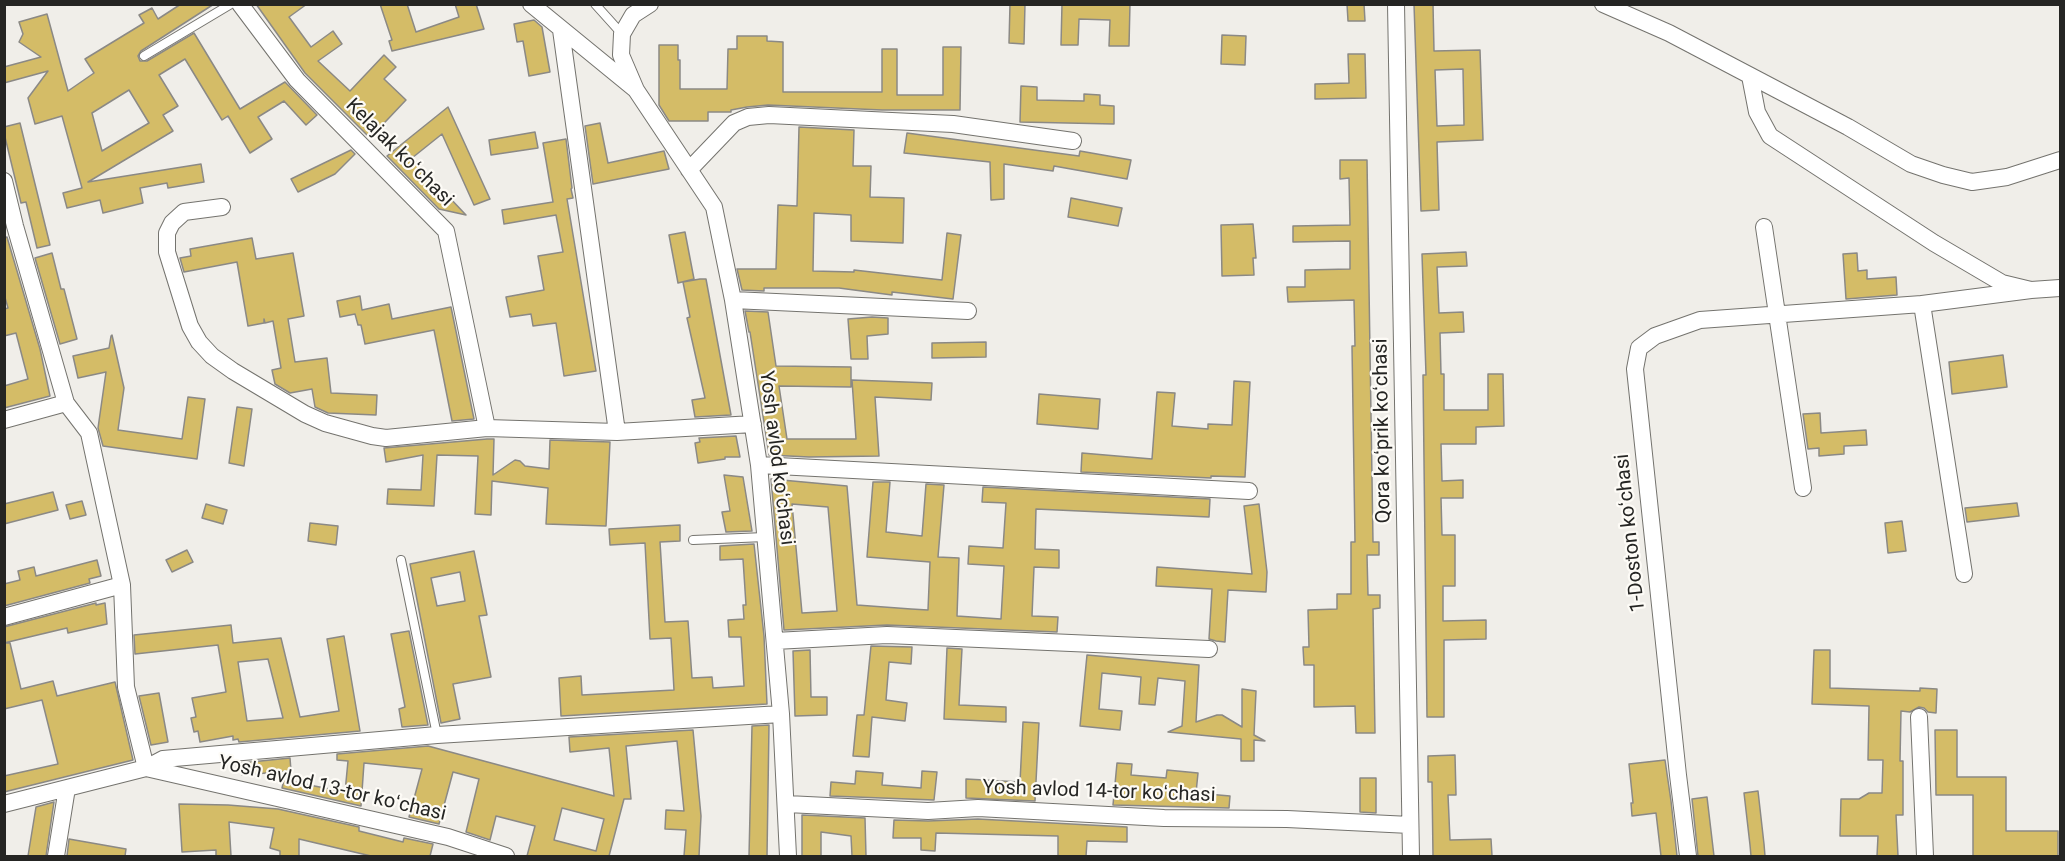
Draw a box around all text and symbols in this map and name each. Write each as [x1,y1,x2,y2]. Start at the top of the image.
street label: Kelajak koʻchasi [340,94,458,212]
street label: Qora koʻprik koʻchasi [1369,338,1397,524]
street label: Yosh avlod koʻchasi [753,369,799,547]
street label: 1-Doston koʻchasi [1611,453,1651,613]
street label: Yosh avlod 13-tor koʻchasi [216,751,448,827]
street label: Yosh avlod 14-tor koʻchasi [982,776,1216,808]

